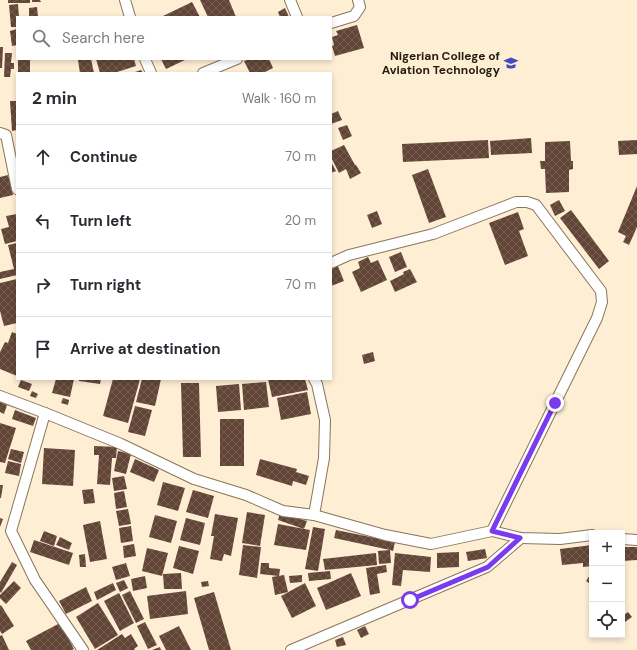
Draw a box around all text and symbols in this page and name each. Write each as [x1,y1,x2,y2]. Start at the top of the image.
search box [16,16,332,60]
icon: search [30,27,52,49]
text: Search here [62,28,145,48]
place label: Nigerian College of Aviation Technology [382,48,501,78]
school or university icon: Nigerian College of Aviation Technology [503,55,519,71]
text: 2 min [32,87,77,109]
text: Walk · 160 m [242,90,316,107]
icon: ahead [32,146,54,168]
text: Continue [70,147,138,167]
text: 70 m [285,148,316,165]
icon: left [32,210,54,232]
text: Turn left [70,211,131,231]
text: 20 m [285,212,316,229]
icon: right [32,274,54,296]
text: Turn right [70,275,141,295]
text: 70 m [285,276,316,293]
icon: arrive [32,338,54,360]
text: Arrive at destination [70,339,221,359]
route end [546,394,564,412]
map controls [589,530,625,638]
button: + [589,530,625,566]
button: − [589,566,625,602]
route start [401,591,419,609]
button: locate [589,602,625,638]

